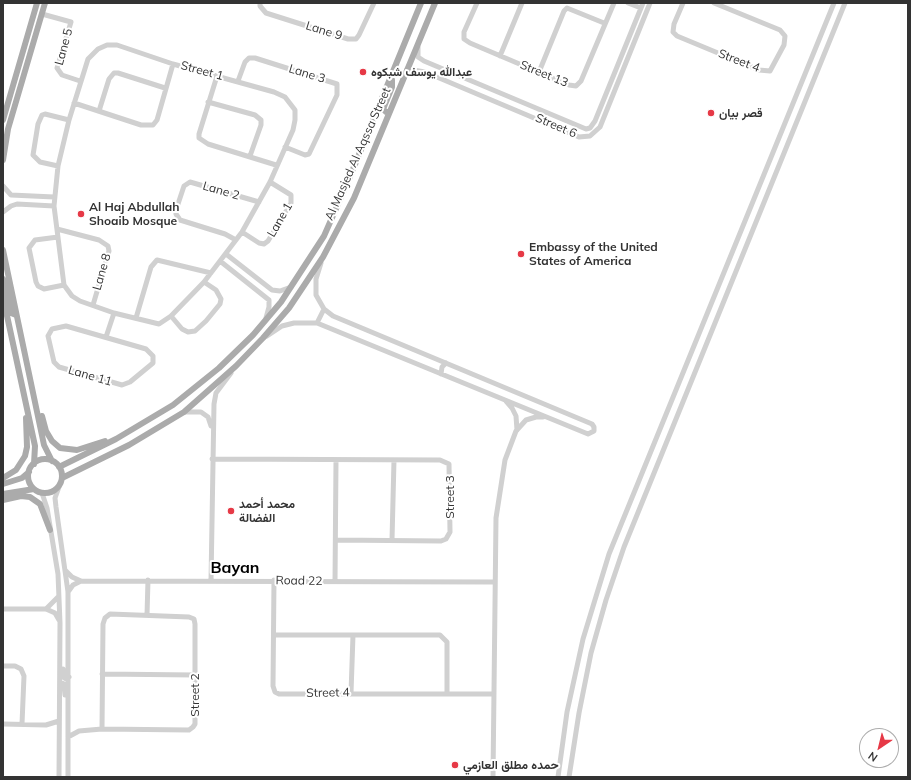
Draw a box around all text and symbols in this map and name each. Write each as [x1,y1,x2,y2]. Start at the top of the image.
street label: Lane 9 [304,19,344,43]
street label: Lane 5 [52,27,76,67]
street label: Street 4 [716,46,762,76]
street label: Street 1 [179,58,225,84]
street label: Street 13 [518,58,570,90]
street label: Lane 3 [287,62,327,86]
place label: عبدالله يوسف شبكوه [371,65,472,79]
marker: عبدالله يوسف شبكوه [358,67,368,77]
street label: Al Masjed Al Aqssa Street [322,85,394,223]
place label: قصر بيان [719,106,763,120]
marker: قصر بيان [706,108,716,118]
street label: Street 6 [533,111,579,141]
street label: Lane 2 [201,179,241,203]
place label: Al Haj Abdullah Shoaib Mosque [89,200,180,228]
street label: Lane 1 [264,200,296,240]
marker: Al Haj Abdullah Shoaib Mosque [76,209,86,219]
place label: Embassy of the United States of America [529,240,658,268]
marker: Embassy of the United States of America [516,249,526,259]
street label: Lane 8 [90,252,114,292]
street label: Lane 11 [66,363,114,389]
street label: Street 3 [443,475,457,519]
place label: محمد أحمد الفضالة [239,497,295,525]
marker: محمد أحمد الفضالة [226,506,236,516]
district label: Bayan [211,558,259,578]
street label: Road 22 [275,573,323,589]
street label: Street 2 [188,673,202,717]
street label: Street 4 [306,685,350,701]
north arrow [859,728,899,768]
text: N [865,749,880,765]
place label: حمده مطلق العازمي [463,758,559,772]
marker: حمده مطلق العازمي [450,760,460,770]

